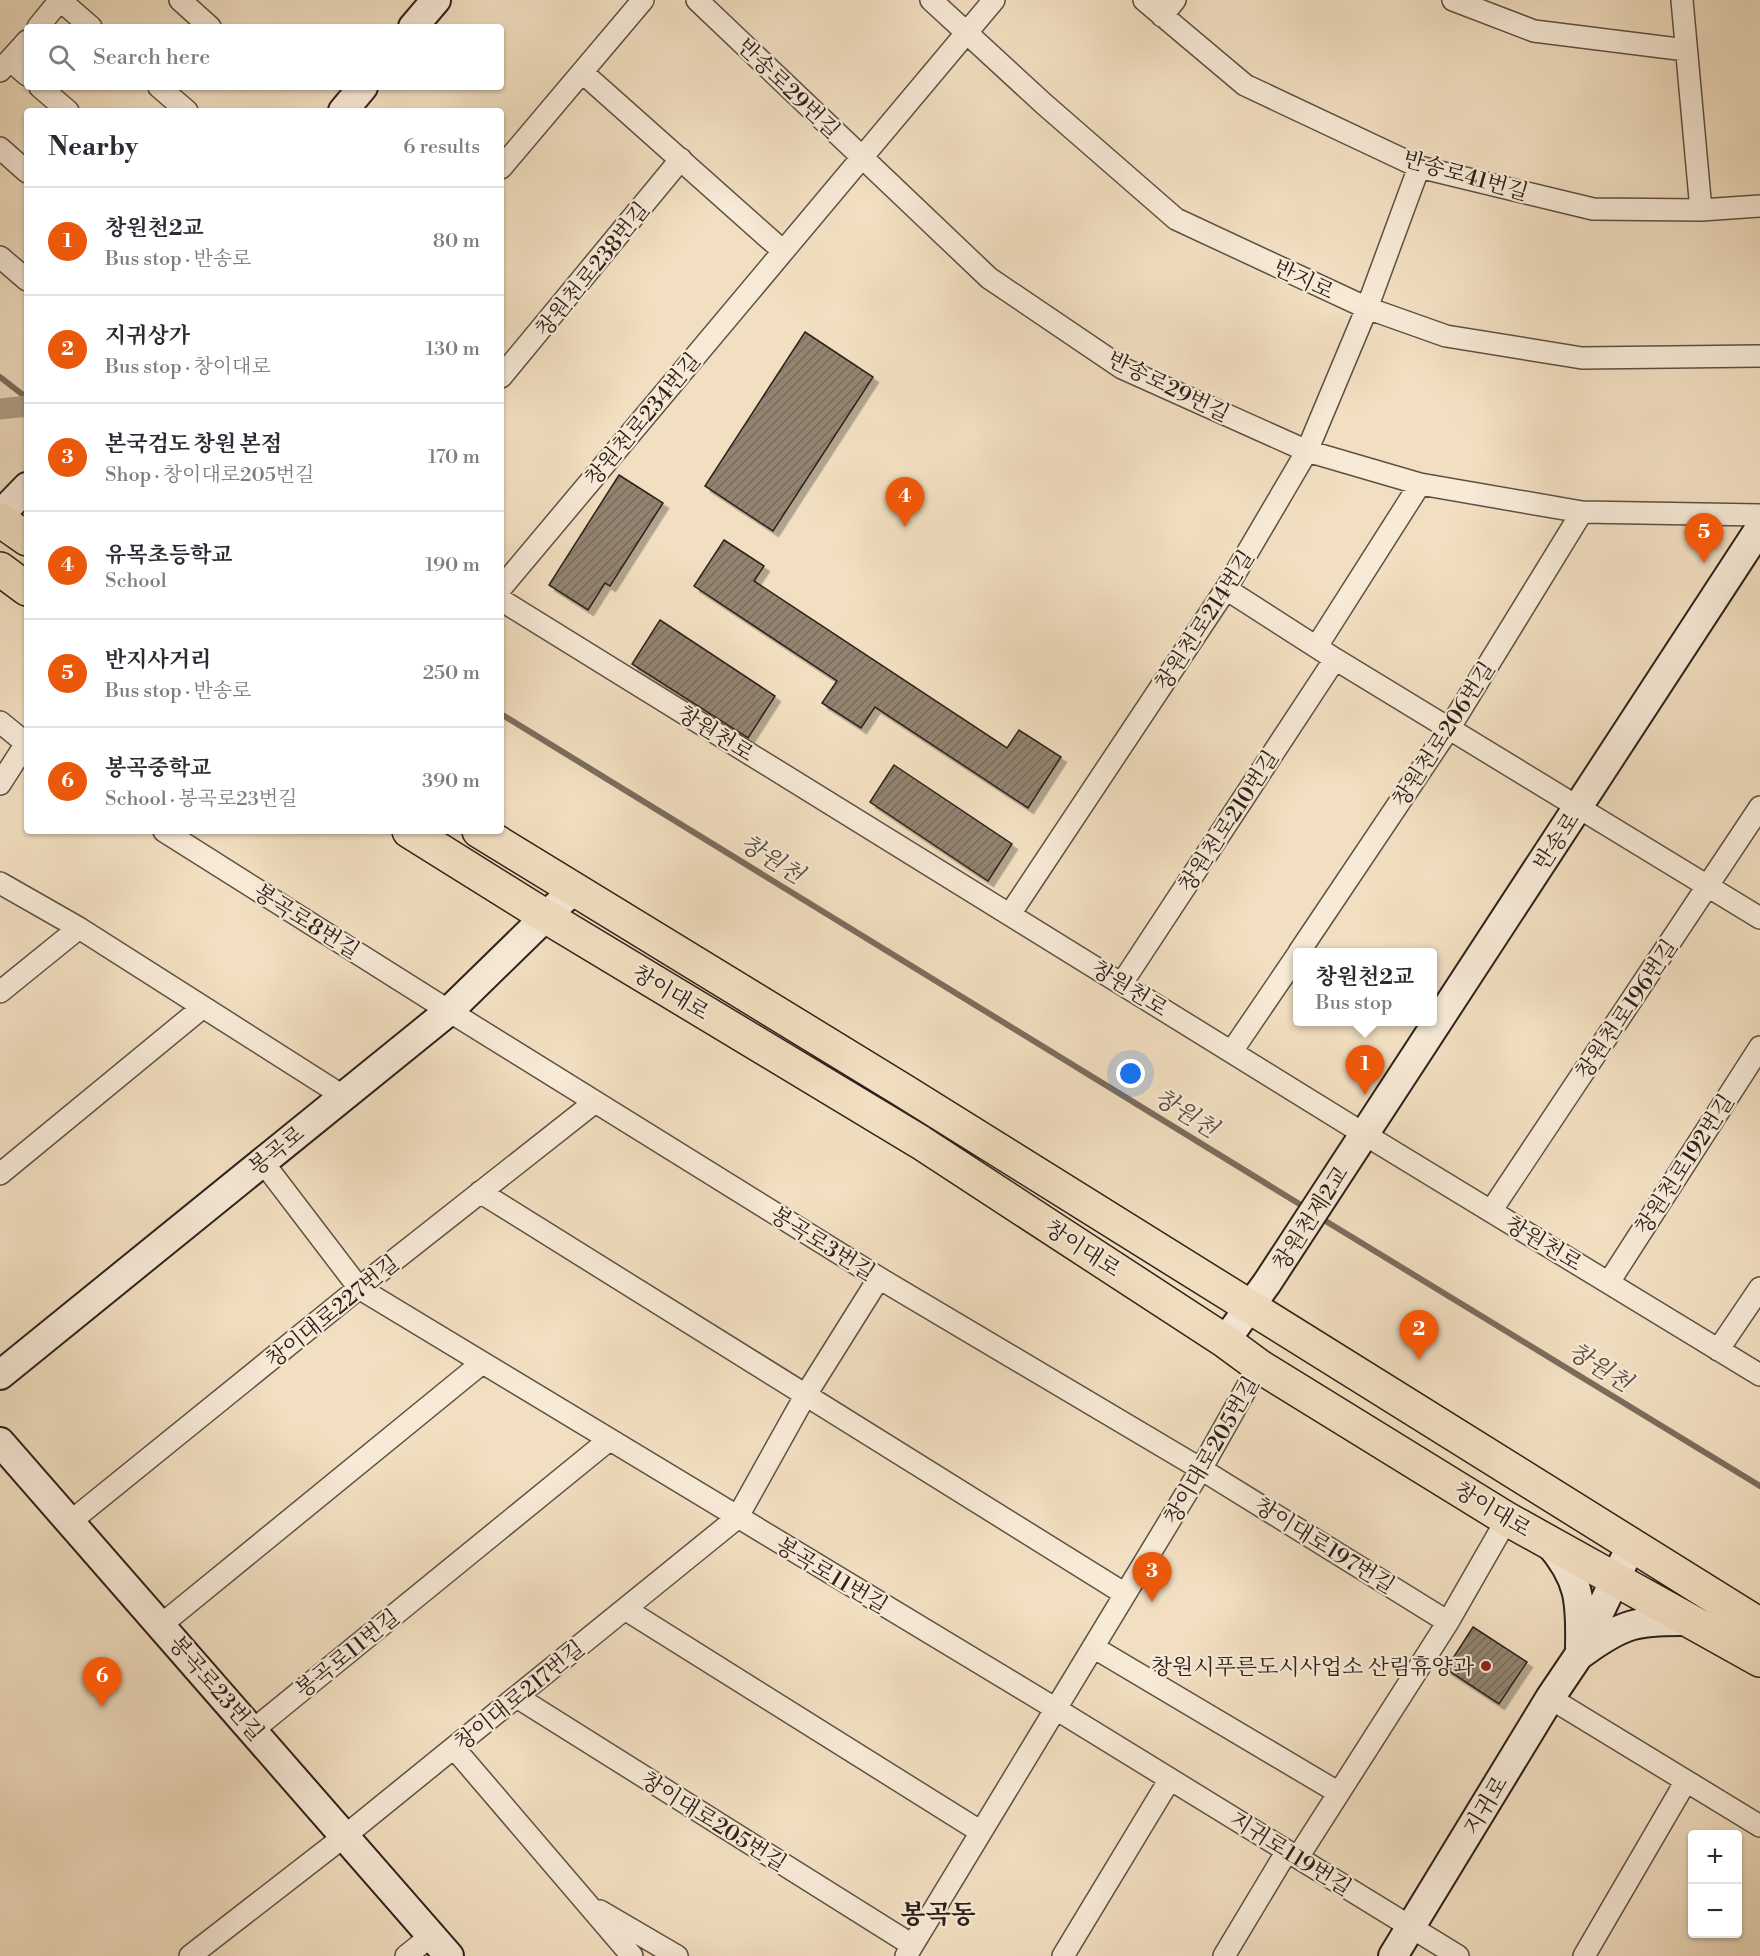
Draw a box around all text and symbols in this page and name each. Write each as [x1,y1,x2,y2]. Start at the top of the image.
search box [24,24,504,90]
street label: 반송로29번길 [731,33,845,145]
icon: search [45,41,78,74]
text: Search here [93,44,210,71]
text: Nearby [48,131,138,163]
text: 6 results [403,135,480,160]
street label: 반송로41번길 [1400,146,1531,207]
street label: 창원천로238번길 [531,197,656,343]
text: 창원천2교 [105,215,204,242]
text: 1 [63,229,72,254]
text: 80 m [433,229,480,254]
text: Bus stop · 반송로 [105,247,251,272]
street label: 반지로 [1269,255,1338,306]
text: 지귀상가 [105,323,190,350]
text: 2 [61,337,74,362]
text: 130 m [425,337,480,362]
street label: 반송로29번길 [1103,346,1234,428]
street label: 창원천로234번길 [580,348,707,492]
text: Bus stop · 창이대로 [105,355,271,380]
text: 본국검도 창원 본점 [105,431,282,458]
text: 3 [61,445,74,470]
text: 170 m [428,445,480,470]
text: Shop · 창이대로205번길 [105,463,314,488]
pin: 4 [886,478,924,527]
pin: 5 [1684,514,1724,563]
text: 유목초등학교 [105,542,233,569]
street label: 창원천로214번길 [1150,546,1261,696]
text: 4 [61,553,74,578]
text: 190 m [425,553,480,578]
text: School [105,569,167,594]
text: 반지사거리 [105,647,211,674]
street label: 창원천로206번길 [1387,657,1501,813]
text: 5 [61,661,74,686]
text: 250 m [423,661,480,686]
text: Bus stop · 반송로 [105,679,251,704]
street label: 창원천로 [672,700,758,768]
street label: 창원천로210번길 [1173,746,1285,898]
text: 봉곡중학교 [105,755,211,782]
text: 6 [61,769,74,794]
text: 390 m [422,769,480,794]
text: School · 봉곡로23번길 [105,787,297,812]
street label: 반송로 [1529,808,1586,876]
water label: 창원천 [734,829,810,892]
street label: 봉곡로8번길 [248,879,364,965]
street label: 창원천로196번길 [1571,935,1684,1085]
popup [1293,948,1437,1026]
street label: 창원천로 [1086,955,1172,1023]
street label: 창이대로 [627,960,714,1027]
text: 창원천2교 [1316,964,1414,991]
text: Bus stop [1316,991,1393,1016]
pin: 1 [1346,1046,1384,1095]
your location [1116,1059,1145,1088]
water label: 창원천 [1148,1083,1224,1146]
street label: 창원천로192번길 [1630,1089,1741,1240]
street label: 봉곡로 [244,1121,310,1182]
street label: 창원천제2교 [1268,1162,1355,1276]
street label: 봉곡로3번길 [765,1201,880,1287]
street label: 창원천로 [1500,1211,1587,1278]
street label: 창이대로 [1039,1215,1125,1284]
street label: 창이대로227번길 [261,1250,405,1374]
pin: 2 [1400,1310,1438,1360]
water label: 창원천 [1562,1337,1638,1400]
street label: 창이대로205번길 [1159,1372,1266,1530]
street label: 창이대로 [1449,1477,1536,1544]
street label: 창이대로197번길 [1249,1492,1399,1600]
street label: 봉곡로11번길 [770,1532,892,1620]
pin: 3 [1132,1552,1172,1602]
street label: 봉곡로11번길 [291,1604,405,1704]
street label: 봉곡로23번길 [163,1631,269,1747]
street label: 창이대로217번길 [449,1635,591,1757]
place label: 창원시푸른도시사업소 산림휴양과 [1151,1654,1475,1681]
pin: 6 [82,1658,122,1707]
marker: 창원시푸른도시사업소 산림휴양과 [1479,1659,1493,1673]
street label: 창이대로205번길 [635,1767,791,1878]
street label: 지귀로 [1458,1771,1514,1840]
street label: 지귀로119번길 [1224,1806,1356,1902]
map controls [1688,1830,1742,1938]
button: + [1688,1830,1742,1884]
button: − [1688,1884,1742,1938]
district label: 봉곡동 [900,1899,976,1931]

